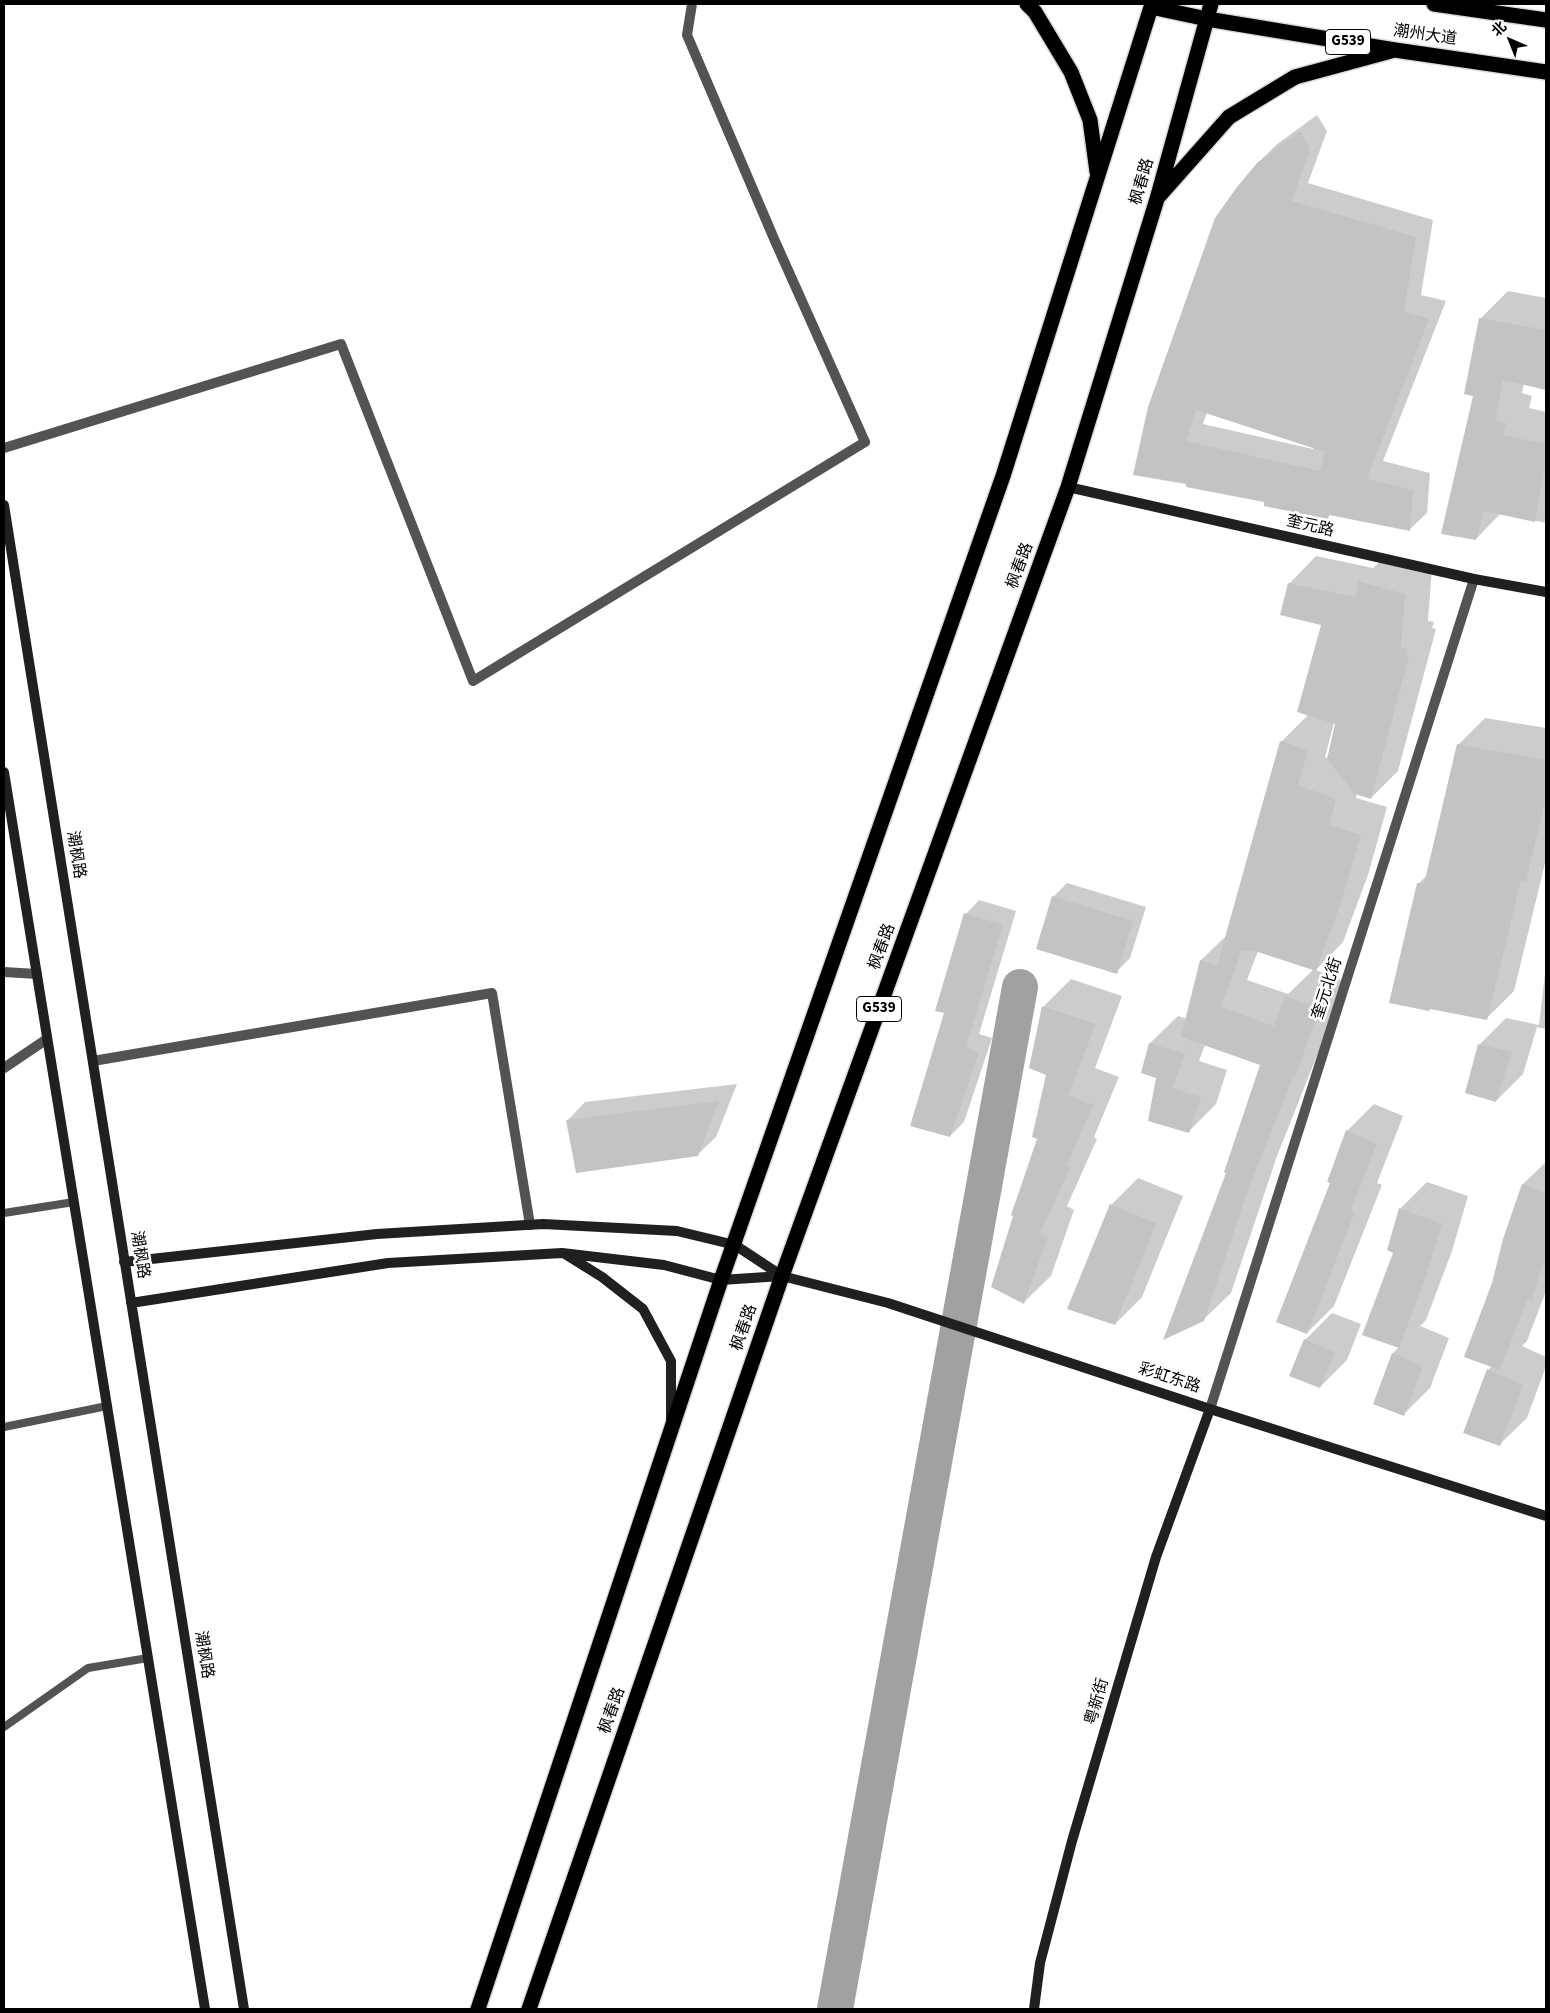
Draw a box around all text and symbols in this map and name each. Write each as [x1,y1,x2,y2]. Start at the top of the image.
north arrow [1485,15,1535,65]
text: 北 [1488,17,1512,41]
street label: 潮州大道 [1392,22,1458,50]
road number: G539 [1326,30,1370,54]
street label: 枫春路 [1127,156,1159,208]
street label: 奎元路 [1284,512,1336,542]
street label: 枫春路 [1004,540,1038,592]
street label: 潮枫路 [62,830,88,880]
street label: 枫春路 [866,921,900,973]
street label: 奎元北街 [1309,956,1347,1022]
road number: G539 [856,996,902,1022]
street label: 潮枫路 [126,1230,152,1280]
street label: 枫春路 [728,1302,762,1354]
street label: 彩虹东路 [1136,1360,1202,1398]
street label: 潮枫路 [190,1630,216,1680]
street label: 粤新街 [1082,1676,1114,1728]
street label: 枫春路 [596,1685,630,1737]

